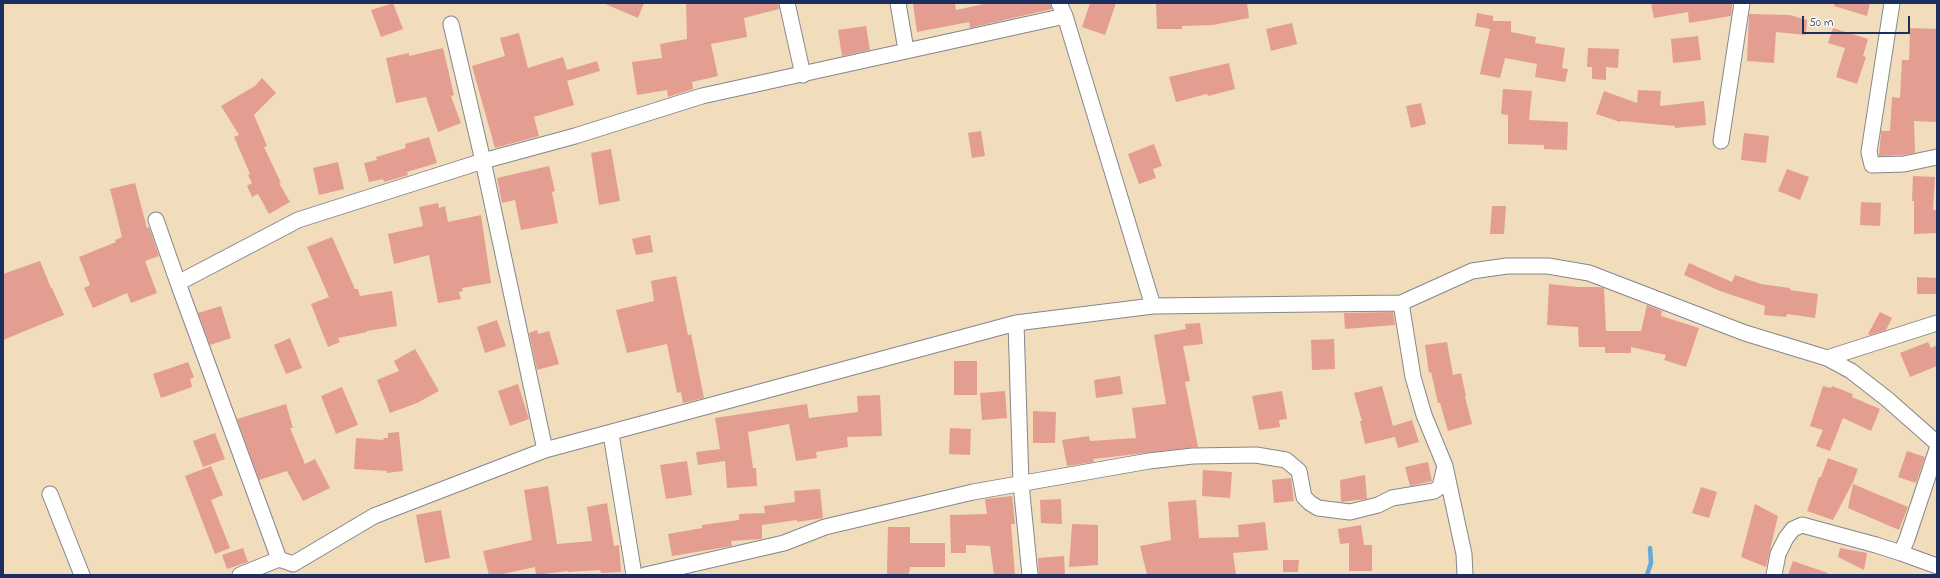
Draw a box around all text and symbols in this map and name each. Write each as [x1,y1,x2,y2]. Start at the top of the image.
scale bar [1804,8,1912,34]
text: 50 m [1809,14,1833,32]

